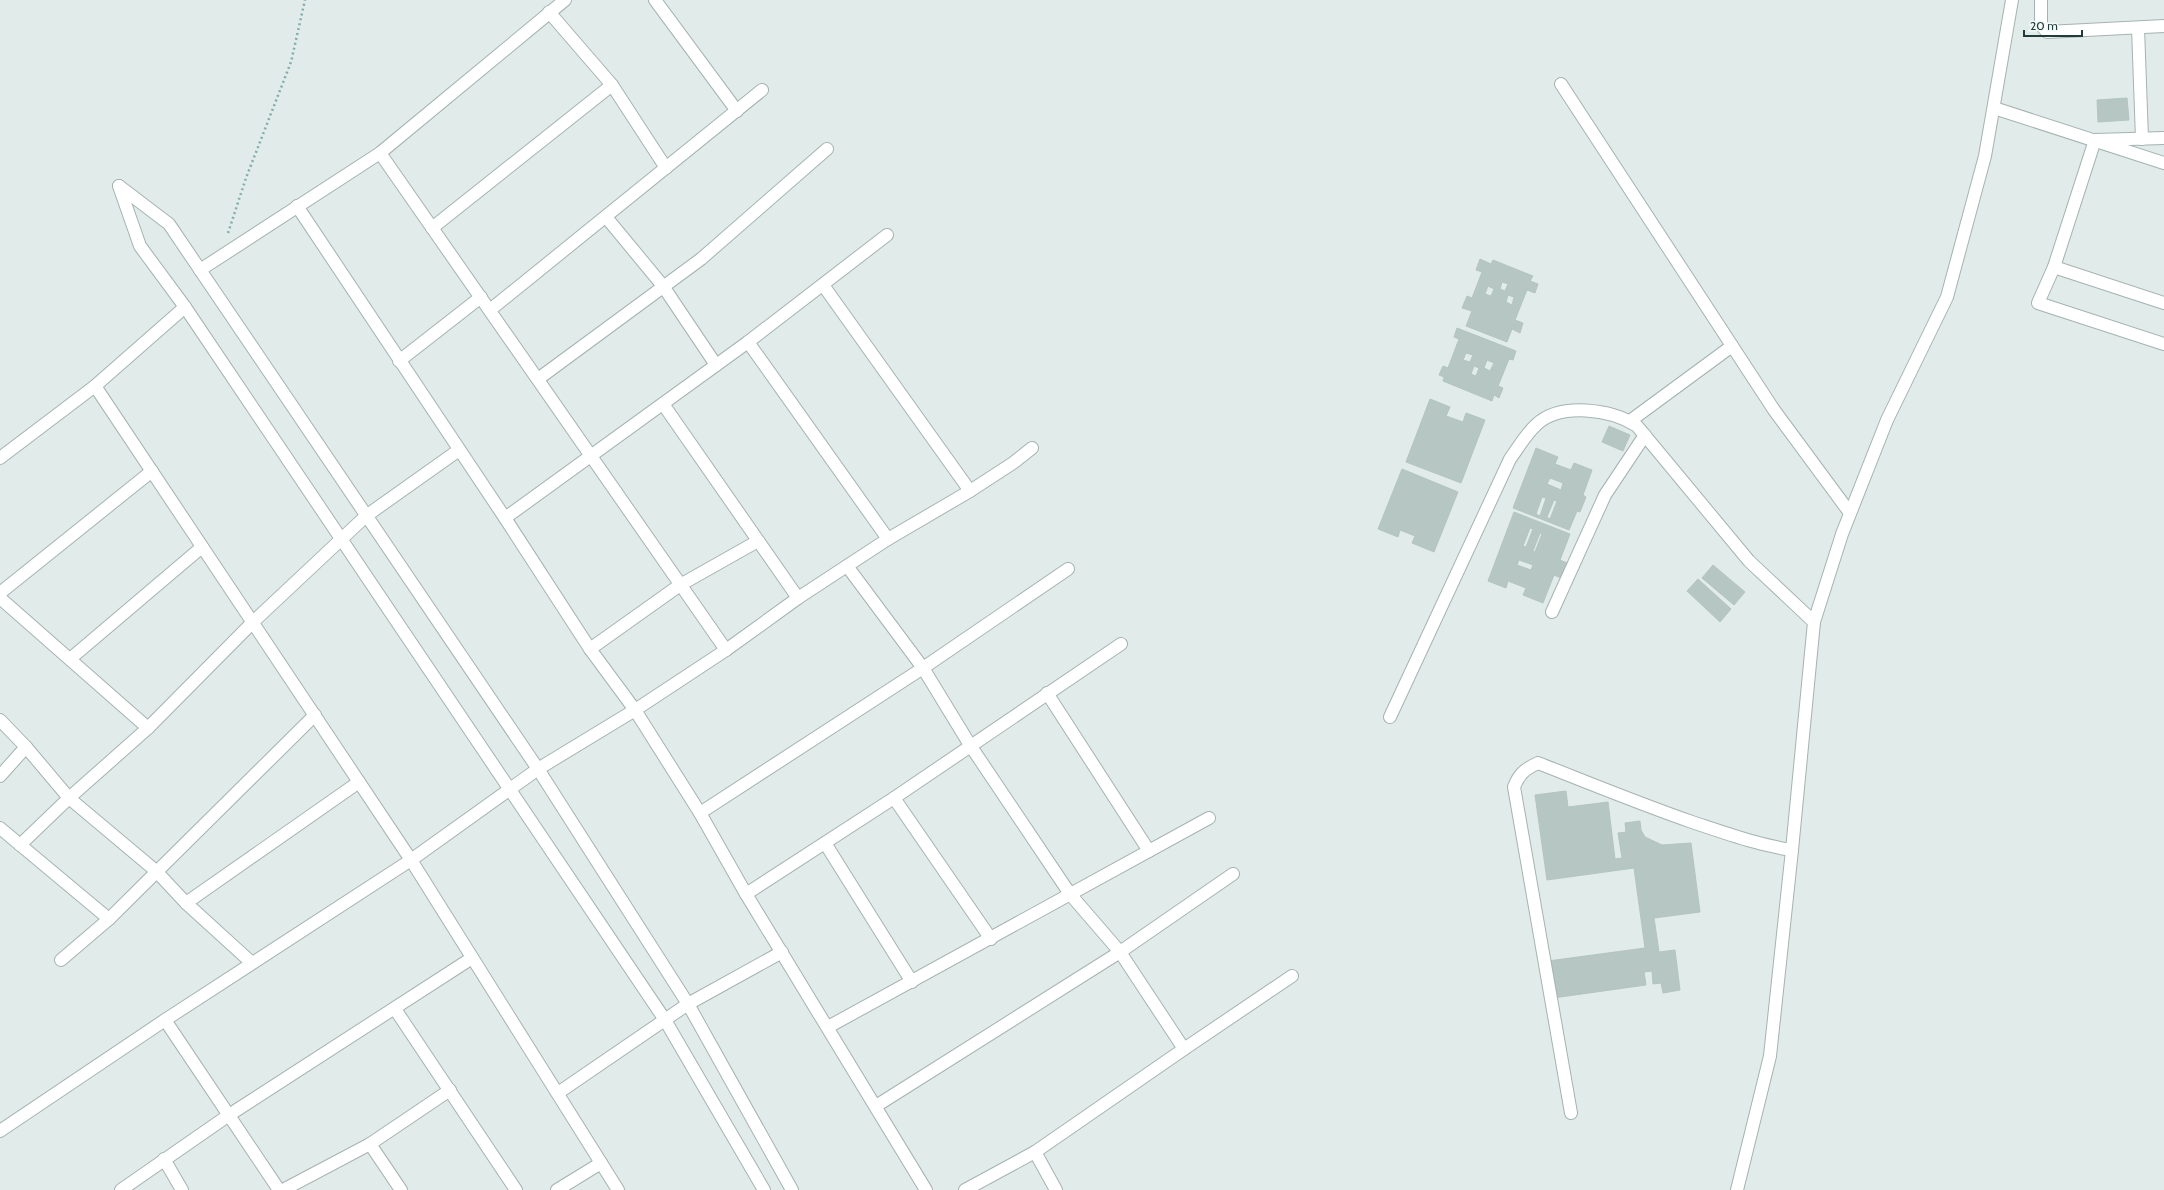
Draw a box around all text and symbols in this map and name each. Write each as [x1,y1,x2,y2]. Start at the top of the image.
scale bar [2024,12,2082,38]
text: 20 m [2030,18,2058,33]

